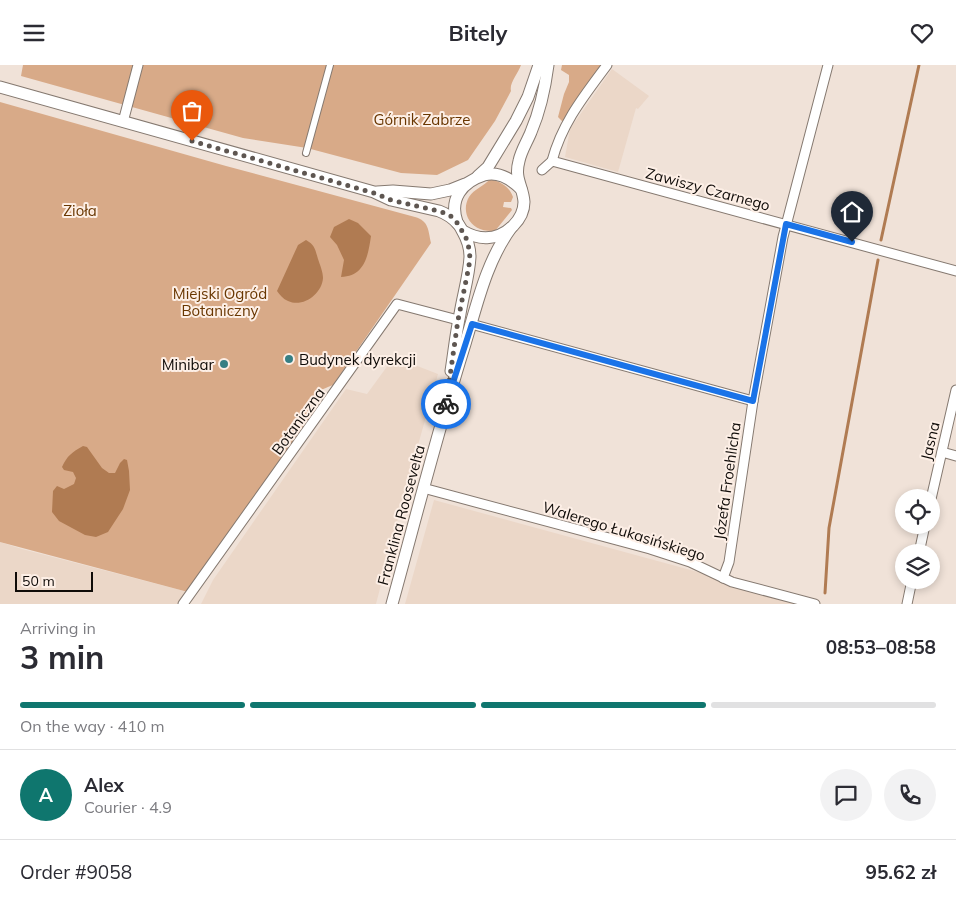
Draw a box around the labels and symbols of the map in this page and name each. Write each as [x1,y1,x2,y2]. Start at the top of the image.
pin [171,90,213,141]
park label: Górnik Zabrze [373,110,471,129]
street label: Zawiszy Czarnego [644,163,772,215]
pin [831,191,873,242]
park label: Zioła [63,201,97,220]
park label: Miejski Ogród Botaniczny [173,284,267,320]
place label: Budynek dyrekcji [299,350,416,369]
marker: Budynek dyrekcji [283,353,295,365]
place label: Minibar [162,355,215,374]
marker: Minibar [218,358,230,370]
courier [421,379,471,429]
street label: Botaniczna [267,384,329,458]
street label: Jasna [916,420,944,462]
street label: Józefa Froehlicha [709,421,745,541]
street label: Franklina Roosevelta [373,443,429,587]
street label: Walerego Łukasińskiego [540,497,708,565]
scale bar [15,569,92,592]

